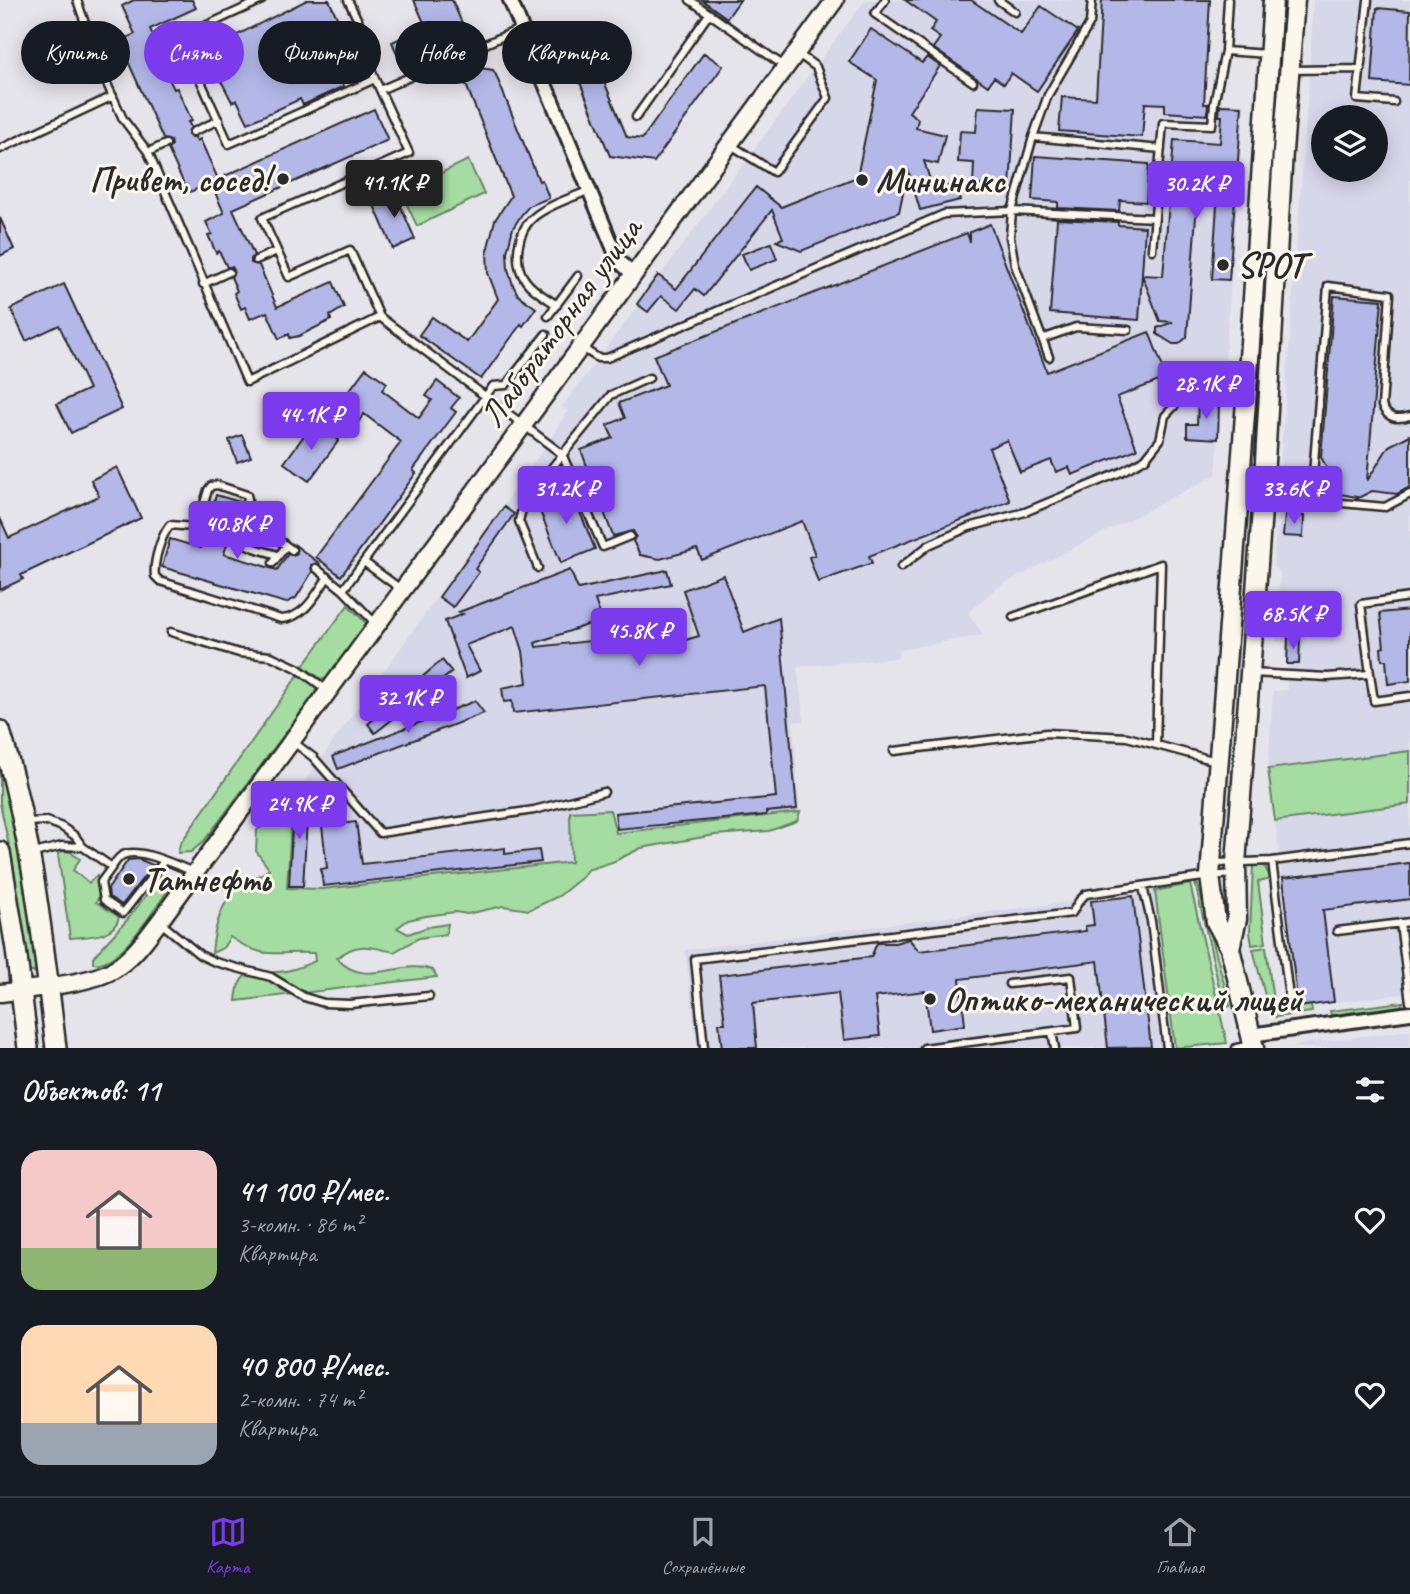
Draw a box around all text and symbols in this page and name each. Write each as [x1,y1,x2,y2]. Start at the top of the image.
chip: Купить [21,21,130,84]
chip: Снять [144,21,244,84]
chip: Фильтры [258,21,381,84]
chip: Новое [395,21,488,84]
chip: Квартира [502,21,632,84]
map controls [1311,105,1388,182]
button: layers [1311,105,1388,182]
place label: Привет, сосед! [89,157,277,202]
place label: Мининакс [876,158,1007,203]
pin: 41.1K ₽ [329,160,459,220]
pin: 30.2K ₽ [1131,162,1261,221]
text: 41.1K ₽ [362,168,426,197]
text: 30.2K ₽ [1164,169,1228,198]
marker: Привет, сосед! [275,171,291,187]
marker: Мининакс [854,172,870,188]
street label: Лабораторная улица [469,207,653,436]
place label: SPOT [1237,243,1313,288]
marker: SPOT [1215,257,1231,273]
pin: 28.1K ₽ [1141,362,1271,421]
text: 28.1K ₽ [1174,369,1238,398]
pin: 44.1K ₽ [246,392,376,452]
text: 44.1K ₽ [279,400,343,429]
pin: 31.2K ₽ [501,466,631,526]
pin: 33.6K ₽ [1229,466,1359,526]
text: 31.2K ₽ [534,474,598,503]
text: 33.6K ₽ [1261,474,1327,503]
pin: 40.8K ₽ [172,502,302,561]
text: 40.8K ₽ [205,509,269,538]
pin: 68.5K ₽ [1228,592,1358,651]
text: 68.5K ₽ [1261,599,1325,628]
pin: 45.8K ₽ [574,608,704,668]
text: 45.8K ₽ [607,616,671,645]
pin: 32.1K ₽ [343,676,473,735]
text: 32.1K ₽ [376,683,440,712]
pin: 24.9K ₽ [234,782,364,841]
text: 24.9K ₽ [267,789,331,818]
place label: Татнефть [143,857,272,902]
marker: Татнефть [121,871,137,887]
place label: Оптико-механический лицей [944,977,1304,1022]
marker: Оптико-механический лицей [922,991,938,1007]
text: Объектов: 11 [21,1071,160,1109]
icon: filters [1351,1071,1389,1109]
text: 41 100 ₽/мес. [238,1172,389,1210]
icon: home [77,1178,161,1262]
icon: heart [1351,1201,1389,1239]
text: 3-комн. · 86 m² [238,1210,362,1239]
text: Квартира [238,1239,316,1268]
text: 40 800 ₽/мес. [238,1347,389,1385]
icon: home [77,1353,161,1437]
icon: heart [1351,1376,1389,1414]
text: 2-комн. · 74 m² [238,1385,362,1414]
text: Квартира [238,1414,316,1443]
tab: Карта [206,1513,250,1579]
tab: Сохранённые [662,1513,744,1579]
tab: Главная [1156,1513,1204,1579]

